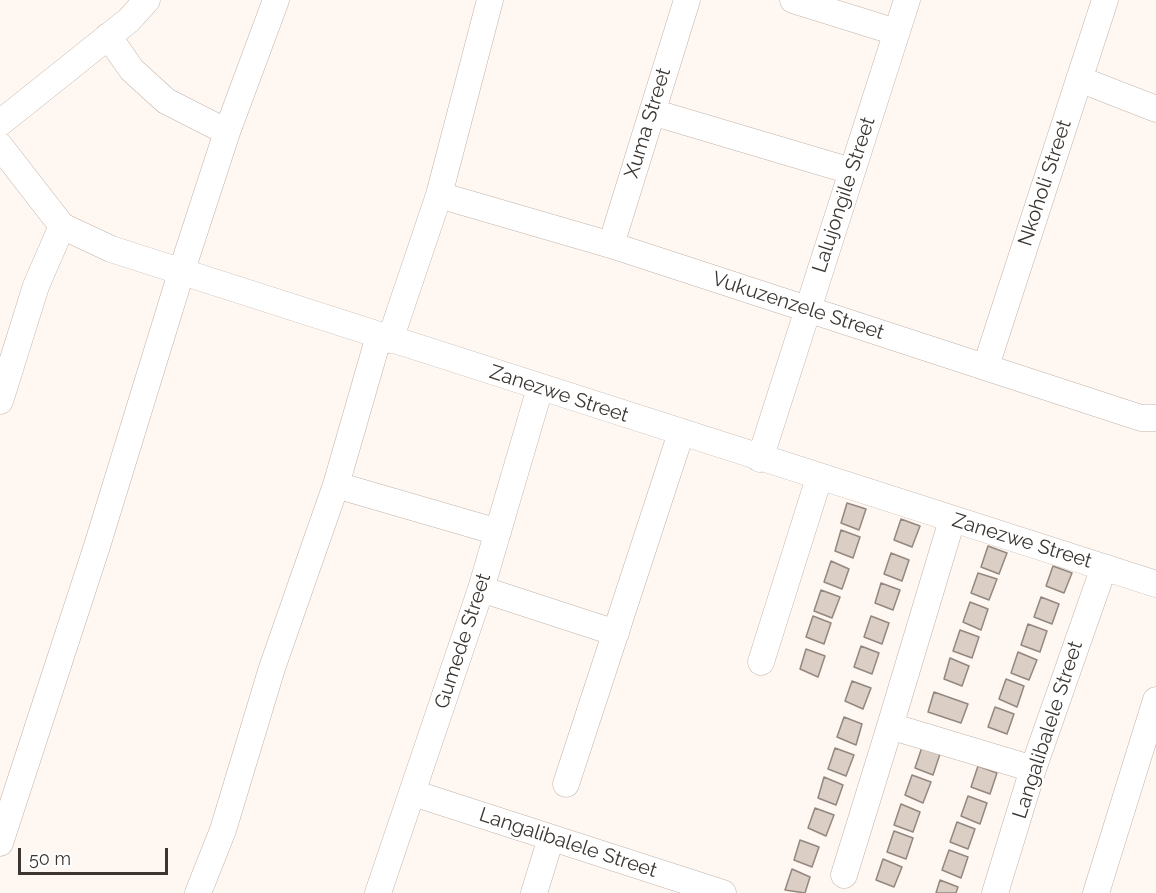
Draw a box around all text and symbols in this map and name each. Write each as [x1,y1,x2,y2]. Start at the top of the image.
street label: Xuma Street [620,65,676,181]
street label: Lalujongile Street [807,114,881,276]
street label: Nkoholi Street [1013,117,1077,249]
street label: Vukuzenzele Street [709,267,887,345]
street label: Zanezwe Street [486,360,632,428]
street label: Zanezwe Street [949,508,1095,574]
street label: Gumede Street [430,570,496,712]
street label: Langalibalele Street [1008,638,1088,822]
street label: Langalibalele Street [476,803,660,883]
scale bar [21,836,171,874]
text: 50 m [29,848,71,869]

